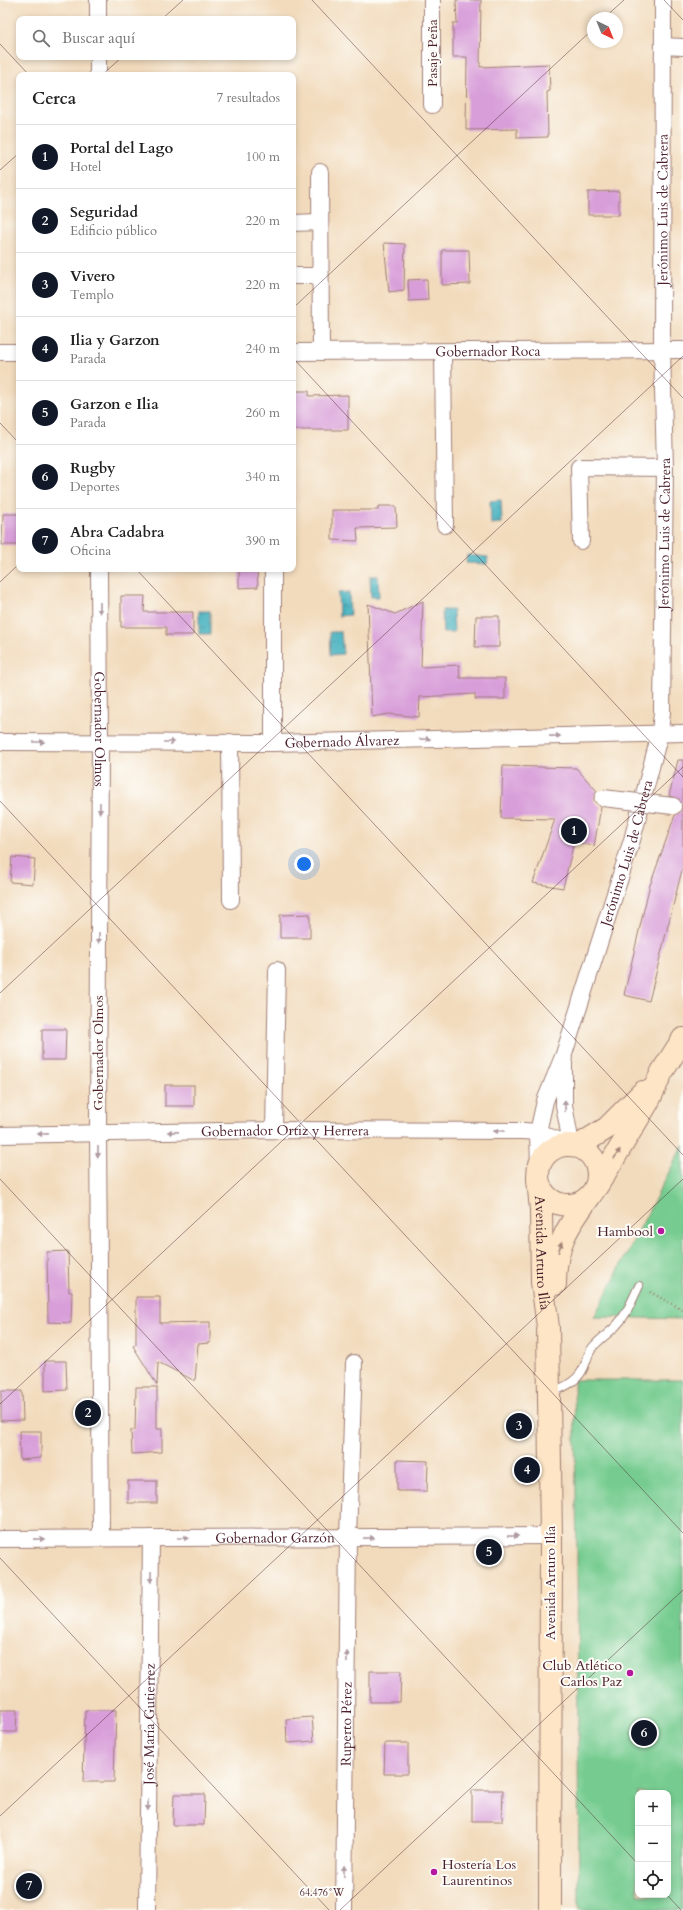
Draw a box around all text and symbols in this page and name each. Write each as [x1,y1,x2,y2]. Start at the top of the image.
north arrow [587,12,623,48]
search box [16,16,296,60]
street label: Pasaje Peña [423,19,442,87]
icon: search [30,27,52,49]
text: Buscar aquí [62,28,135,48]
text: Cerca [32,87,76,110]
text: 7 resultados [216,89,280,107]
street label: Jerónimo Luis de Cabrera [653,134,673,288]
text: Portal del Lago [70,138,173,158]
text: 1 [42,148,48,166]
text: 100 m [246,148,280,166]
text: Hotel [70,158,101,176]
text: Seguridad [70,202,138,222]
text: 2 [42,212,48,230]
text: 220 m [246,212,280,230]
text: Edificio público [70,222,157,240]
text: Vivero [70,266,115,286]
text: 3 [42,276,48,294]
text: 220 m [246,276,280,294]
text: Templo [70,286,114,304]
text: Ilia y Garzon [70,330,160,350]
text: 4 [42,340,48,358]
text: 240 m [246,340,280,358]
street label: Gobernador Roca [435,342,541,361]
text: Parada [70,350,106,368]
text: Garzon e Ilia [70,394,159,414]
text: 5 [42,404,48,422]
text: 260 m [246,404,280,422]
text: Parada [70,414,106,432]
text: Rugby [70,458,115,478]
street label: Jerónimo Luis de Cabrera [654,458,675,612]
text: 6 [42,468,48,486]
text: 340 m [246,468,280,486]
text: Deportes [70,478,120,496]
text: Abra Cadabra [70,522,165,542]
text: 7 [42,532,48,550]
text: 390 m [246,532,280,550]
text: Oficina [70,542,111,560]
one-way arrow [97,602,103,615]
street label: Gobernador Olmos [90,671,109,787]
street label: Gobernado Álvarez [284,731,400,753]
one-way arrow [549,733,562,739]
one-way arrow [419,736,432,742]
one-way arrow [33,739,46,745]
one-way arrow [163,739,176,745]
street label: Jerónimo Luis de Cabrera [596,778,657,931]
one-way arrow [97,802,103,815]
pin: 1 [561,816,587,846]
your location [294,854,314,874]
one-way arrow [96,932,102,945]
street label: Gobernador Olmos [89,995,108,1111]
one-way arrow [562,1099,568,1112]
street label: Gobernador Ortiz y Herrera [201,1121,369,1141]
one-way arrow [492,1128,505,1134]
one-way arrow [166,1129,179,1135]
one-way arrow [36,1131,49,1137]
one-way arrow [95,1146,101,1159]
one-way arrow [613,1148,620,1160]
street label: Avenida Arturo Ilía [530,1195,555,1311]
place label: Hambool [597,1222,653,1241]
marker: Hambool [656,1226,666,1236]
one-way arrow [557,1241,563,1253]
pin: 2 [75,1398,101,1428]
pin: 3 [506,1411,532,1441]
pin: 4 [514,1455,540,1485]
street label: Avenida Arturo Ilía [541,1526,560,1640]
street label: Gobernador Garzón [215,1528,335,1548]
one-way arrow [507,1533,519,1540]
one-way arrow [177,1535,190,1541]
one-way arrow [363,1535,376,1541]
one-way arrow [33,1536,46,1542]
pin: 5 [476,1537,502,1567]
one-way arrow [148,1571,154,1584]
one-way arrow [344,1650,350,1663]
place label: Club Atlético Carlos Paz [542,1656,623,1691]
street label: José María Gutierrez [139,1662,160,1787]
marker: Club Atlético Carlos Paz [625,1668,635,1678]
street label: Ruperto Pérez [337,1681,356,1766]
pin: 6 [631,1718,657,1748]
map controls [635,1790,671,1898]
button: + [635,1790,671,1826]
one-way arrow [145,1799,152,1811]
button: − [635,1826,671,1862]
place label: Hostería Los Laurentinos [442,1855,517,1890]
button: locate [635,1862,671,1898]
one-way arrow [341,1864,347,1877]
marker: Hostería Los Laurentinos [429,1867,439,1877]
pin: 7 [16,1871,42,1901]
text: 64.476°W [300,1886,345,1900]

